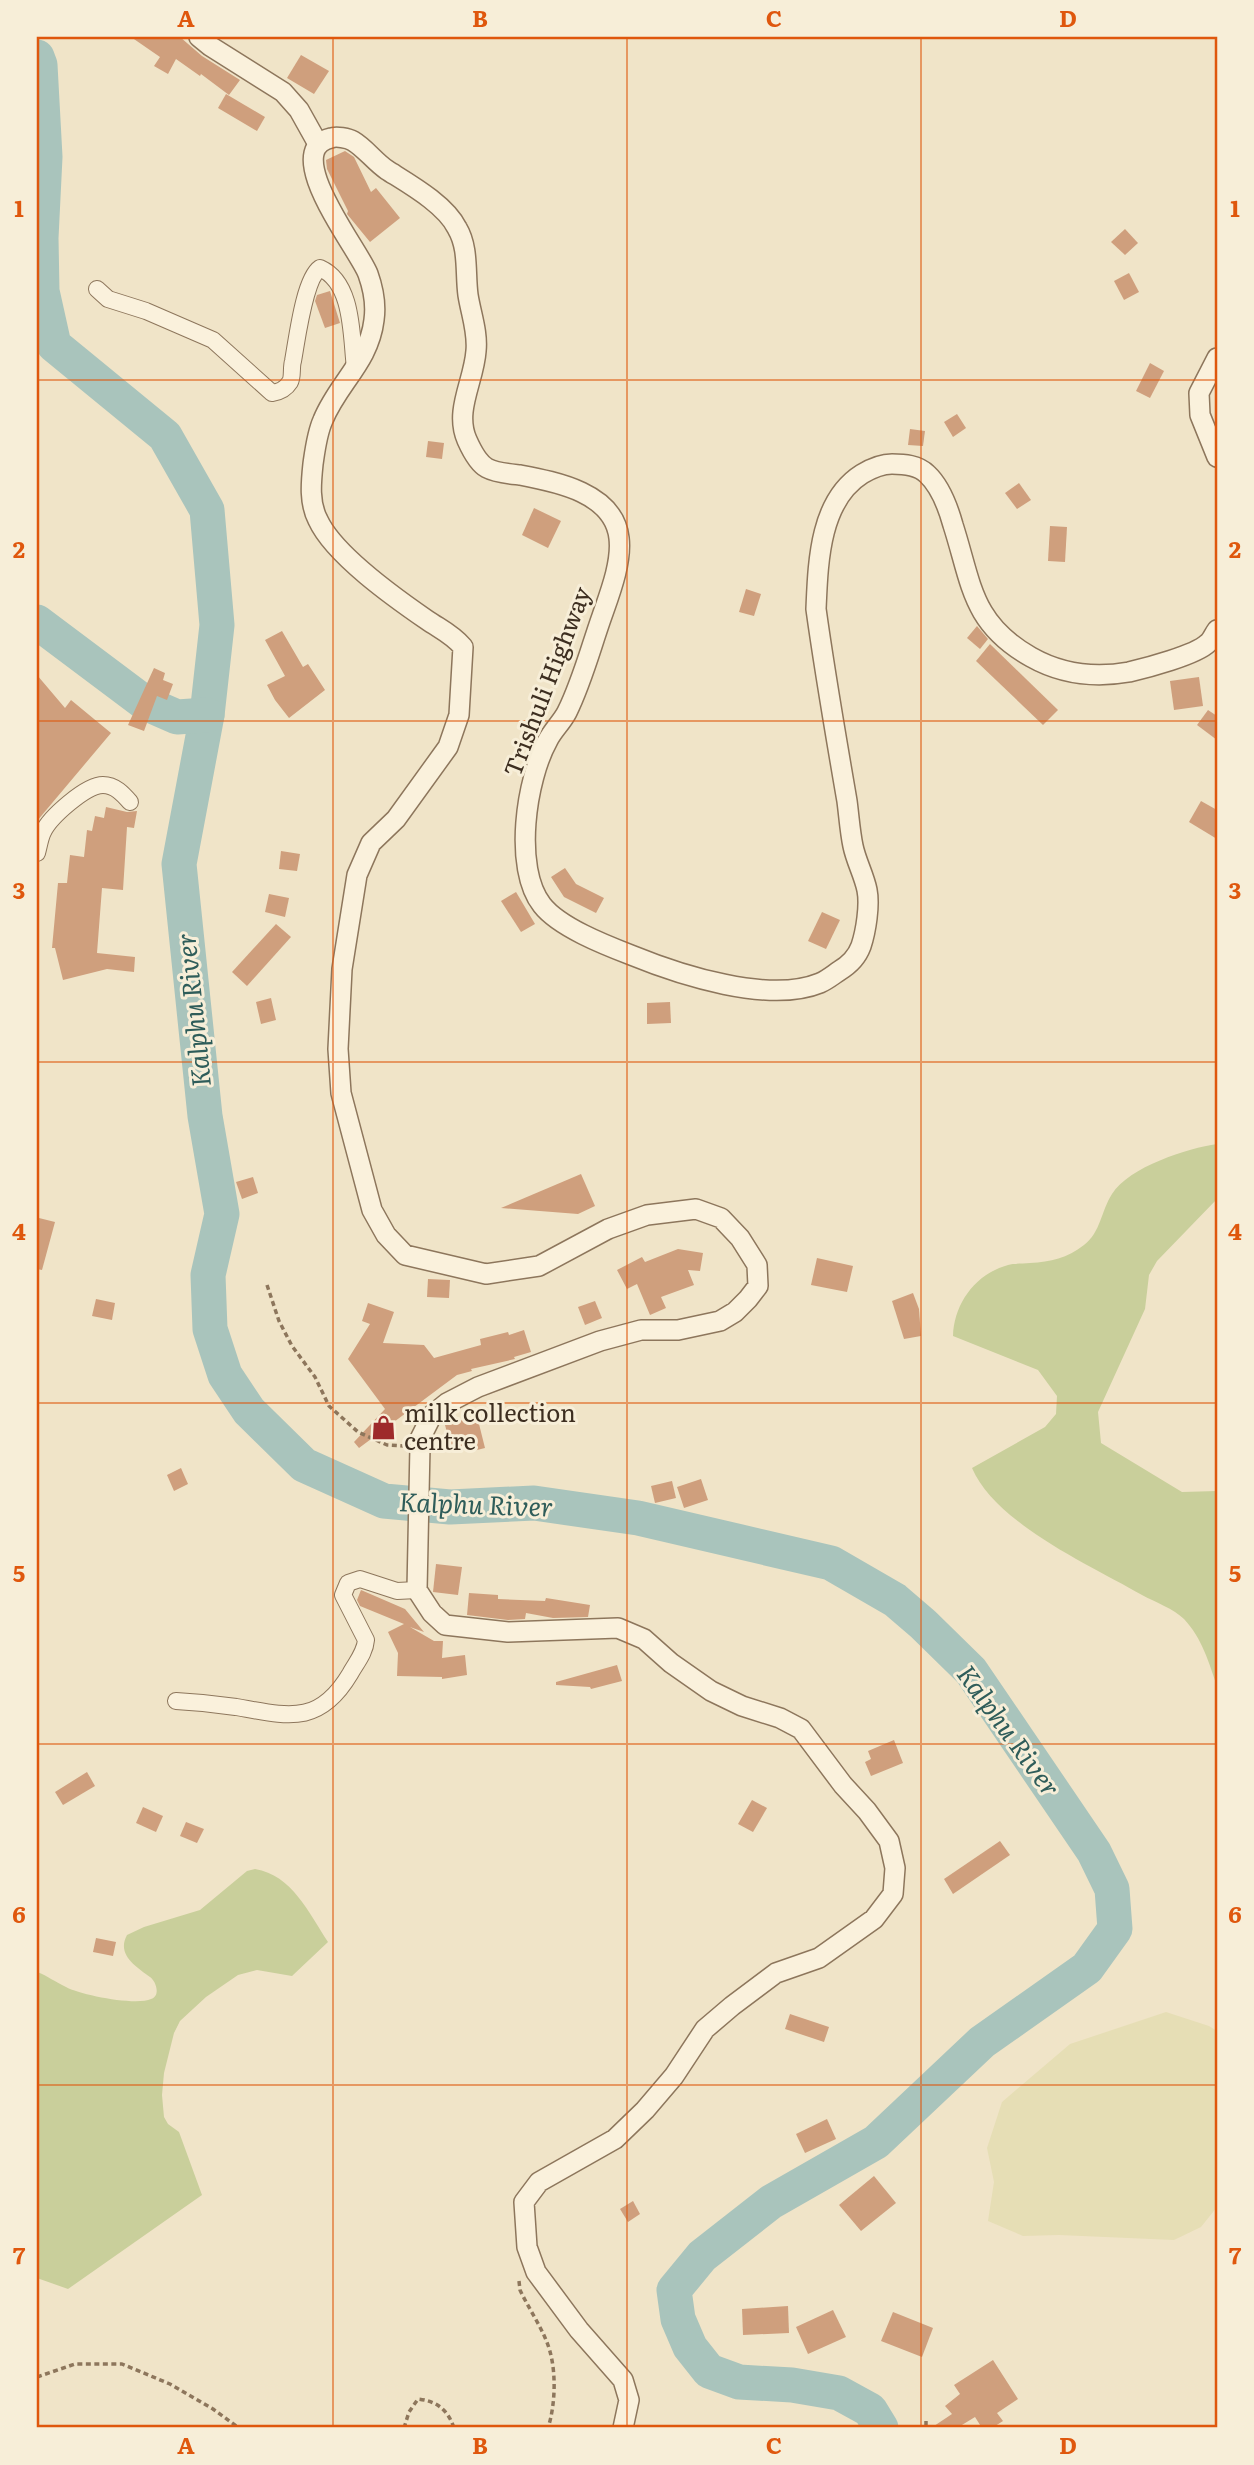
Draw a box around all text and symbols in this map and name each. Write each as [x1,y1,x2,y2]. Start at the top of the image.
text: A [177,0,195,34]
text: B [472,0,488,34]
text: C [766,0,782,34]
text: D [1059,0,1077,34]
text: 1 [14,190,24,224]
text: 1 [1230,190,1240,224]
text: 2 [13,531,25,565]
text: 2 [1229,531,1241,565]
street label: Trishuli Highway [493,581,598,781]
text: 3 [13,872,25,906]
text: 3 [1229,872,1241,906]
water label: Kalphu River [164,931,219,1089]
text: 4 [12,1213,26,1247]
text: 4 [1228,1213,1242,1247]
place label: milk collection centre [404,1394,576,1457]
shop icon: milk collection centre [370,1414,398,1442]
water label: Kalphu River [398,1480,554,1525]
text: 5 [13,1555,25,1589]
text: 5 [1229,1555,1241,1589]
water label: Kalphu River [949,1656,1071,1803]
text: 6 [12,1896,26,1930]
text: 6 [1228,1896,1242,1930]
text: 7 [13,2237,26,2271]
text: 7 [1229,2237,1242,2271]
text: A [177,2427,195,2461]
text: B [472,2427,488,2461]
text: C [766,2427,782,2461]
text: D [1059,2427,1077,2461]

